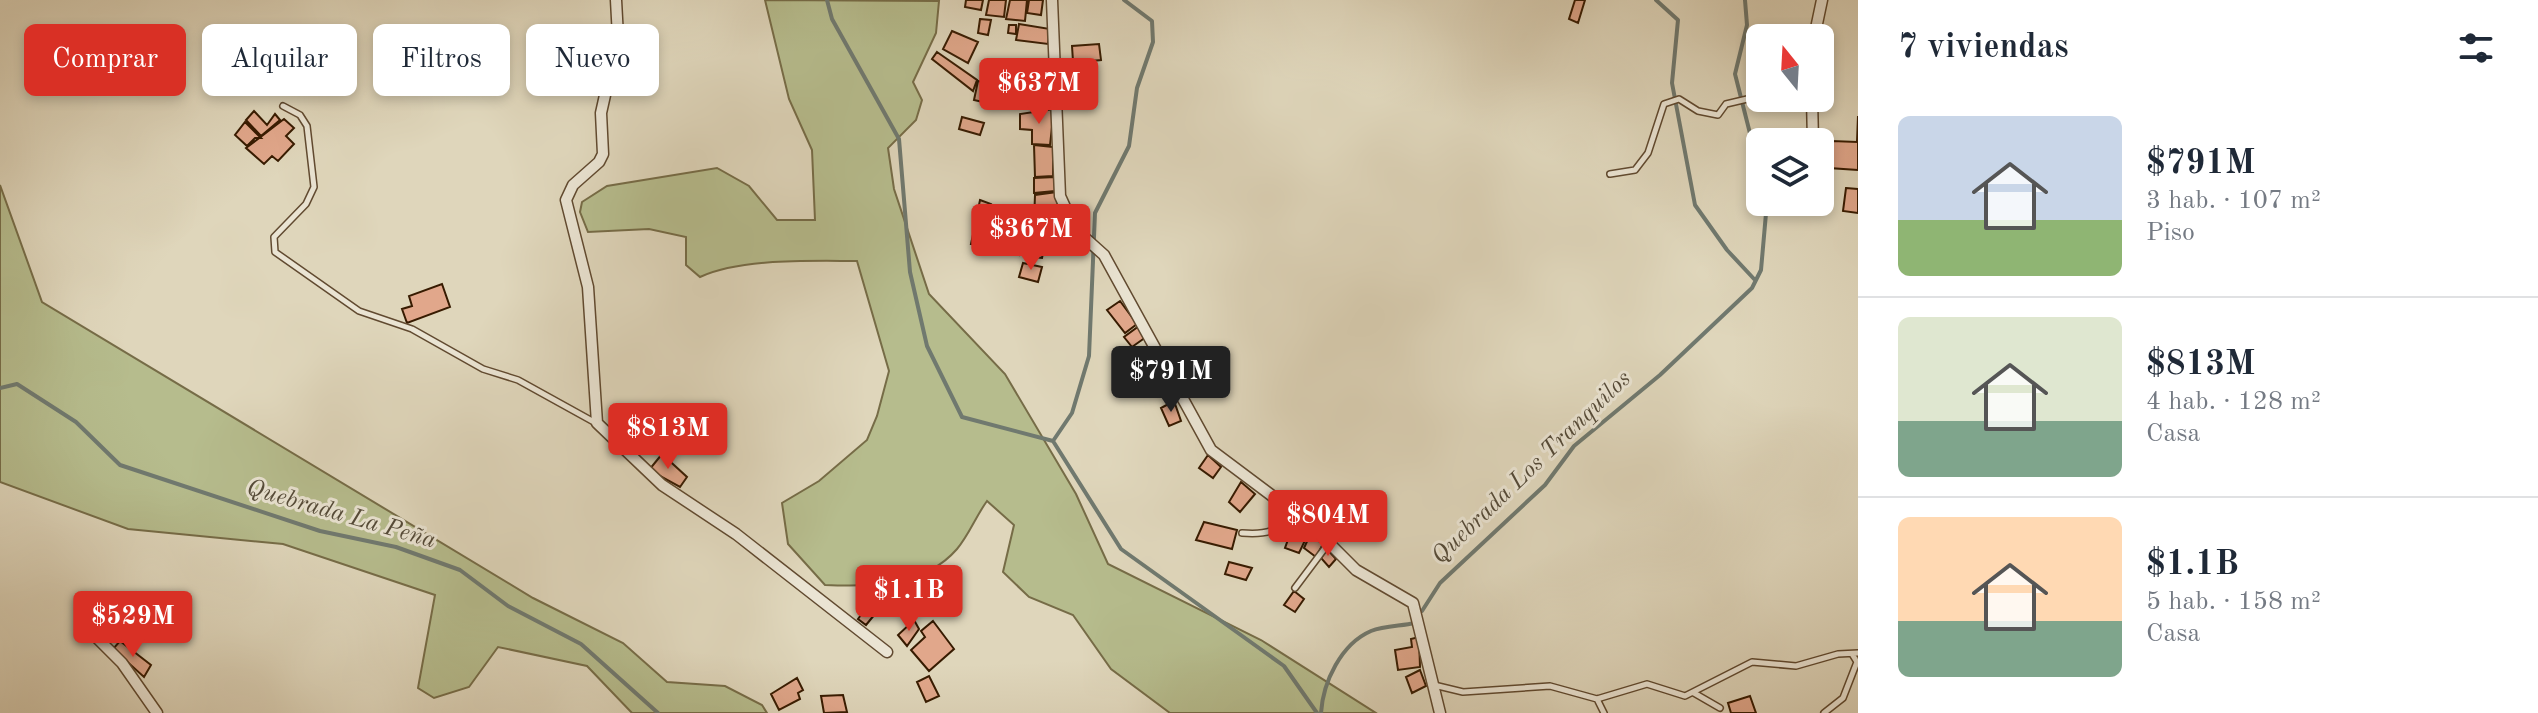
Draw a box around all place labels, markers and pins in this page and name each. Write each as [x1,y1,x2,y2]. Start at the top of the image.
pin: $637M [983,58,1095,126]
pin: $367M [975,204,1087,272]
pin: $791M [1115,346,1227,414]
pin: $813M [612,403,724,471]
pin: $804M [1272,490,1384,558]
pin: $1.1B [853,565,965,633]
pin: $529M [77,591,189,659]

